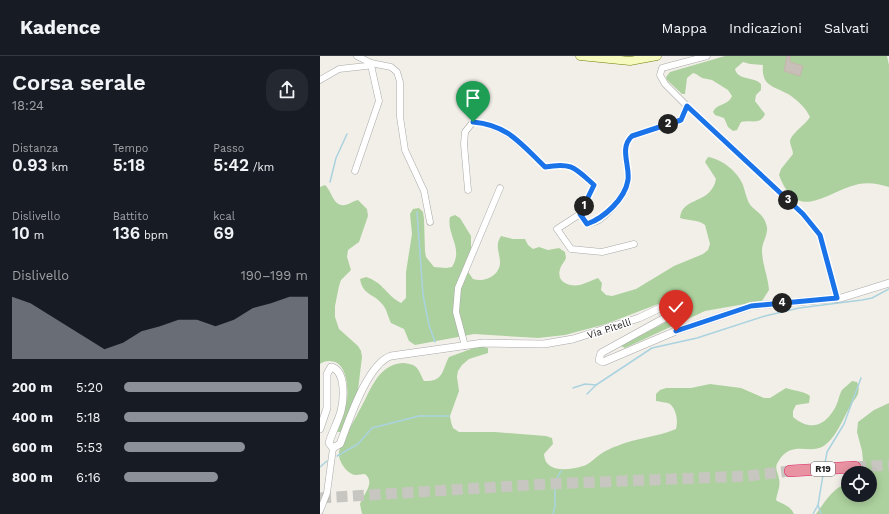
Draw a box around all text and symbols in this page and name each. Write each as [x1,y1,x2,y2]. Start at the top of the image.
text: Kadence [20,16,100,39]
text: Mappa [662,20,707,36]
text: Indicazioni [729,20,802,36]
text: Salvati [824,20,869,36]
button: share [266,69,308,111]
text: Corsa serale [12,70,146,95]
pin [456,81,490,122]
icon: arrive [462,87,484,109]
text: 18:24 [12,98,44,113]
pin: 2 [658,114,678,134]
text: 2 [665,117,671,130]
text: Distanza [12,142,58,155]
text: Tempo [113,142,148,155]
text: Passo [213,142,244,155]
text: 0.93 [12,155,48,175]
text: 5:18 [113,155,145,175]
text: 5:42 [213,155,249,175]
text: km [48,161,68,174]
text: /km [249,161,274,174]
pin: 3 [778,190,798,210]
text: 3 [785,193,791,206]
pin: 1 [574,196,594,216]
text: 1 [582,199,586,212]
text: Dislivello [12,210,60,223]
text: Battito [113,210,149,223]
text: kcal [213,210,235,223]
text: 10 [12,223,30,243]
text: 136 [113,223,140,243]
text: 69 [213,223,234,243]
text: m [30,229,44,242]
text: bpm [140,229,168,242]
text: Dislivello [12,268,69,283]
text: 190–199 m [241,268,308,283]
pin [659,290,693,331]
pin: 4 [772,293,792,313]
icon: check [665,296,687,318]
text: 4 [778,296,786,309]
street label: Via Pitelli [586,316,632,341]
text: 200 m [12,380,52,395]
text: 5:20 [76,380,103,395]
text: 400 m [12,410,53,425]
text: 5:18 [76,410,101,425]
text: 600 m [12,440,53,455]
text: 5:53 [76,440,103,455]
road number: R19 [811,462,835,476]
map controls [841,466,877,502]
button: locate [841,466,877,502]
text: 800 m [12,470,53,485]
text: 6:16 [76,470,101,485]

